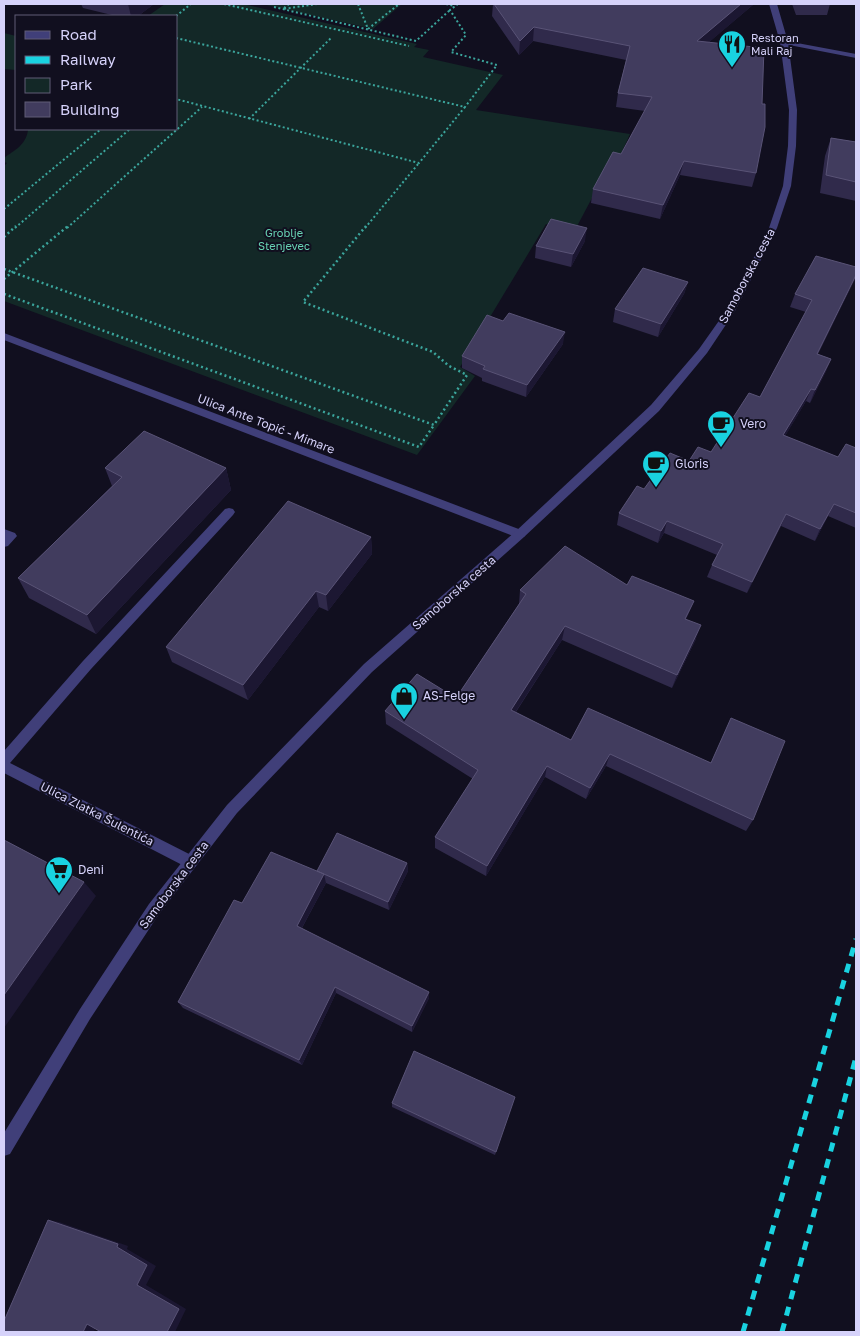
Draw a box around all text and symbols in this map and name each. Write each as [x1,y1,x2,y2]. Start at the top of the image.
legend [15,15,178,130]
text: Road [60,25,97,43]
restaurant icon: Restoran Mali Raj [717,29,747,68]
place label: Restoran Mali Raj [751,31,799,57]
text: Railway [60,50,116,68]
text: Park [60,75,93,93]
text: Building [60,100,120,118]
park label: Groblje Stenjevec [258,226,310,252]
street label: Samoborska cesta [715,226,778,326]
street label: Ulica Ante Topić - Mimare [195,390,337,457]
cafe icon: Vero [706,409,736,448]
place label: Vero [740,416,766,431]
cafe icon: Gloris [641,449,671,488]
place label: Gloris [675,456,709,471]
street label: Samoborska cesta [409,552,499,633]
shop icon: AS-Felge [389,681,419,720]
place label: AS-Felge [423,688,475,703]
street label: Ulica Zlatka Šulentića [38,778,156,849]
street label: Samoborska cesta [136,838,211,931]
supermarket icon: Deni [44,855,74,894]
place label: Deni [78,862,104,877]

